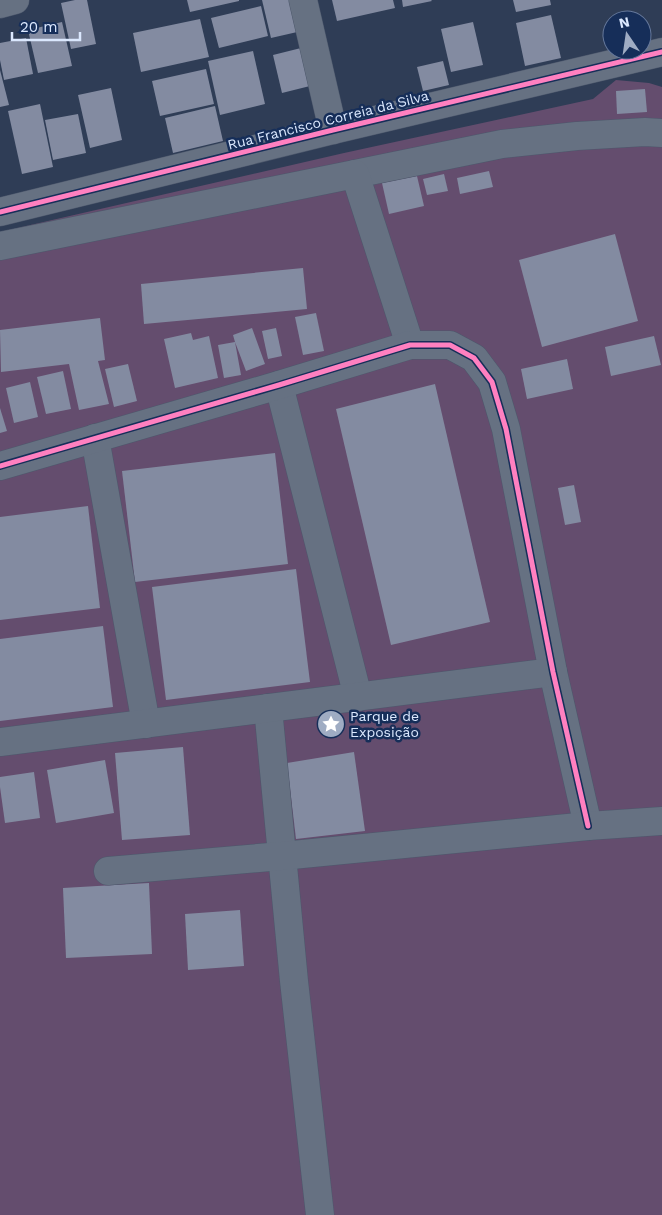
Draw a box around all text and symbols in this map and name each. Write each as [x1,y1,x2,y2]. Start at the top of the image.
scale bar [12,10,80,42]
north arrow [602,10,652,60]
text: N [617,13,631,31]
text: 20 m [20,18,58,36]
street label: Rua Francisco Correia da Silva [226,87,430,153]
place label: Parque de Exposição [350,708,419,740]
place icon: Parque de Exposição [316,709,346,739]

